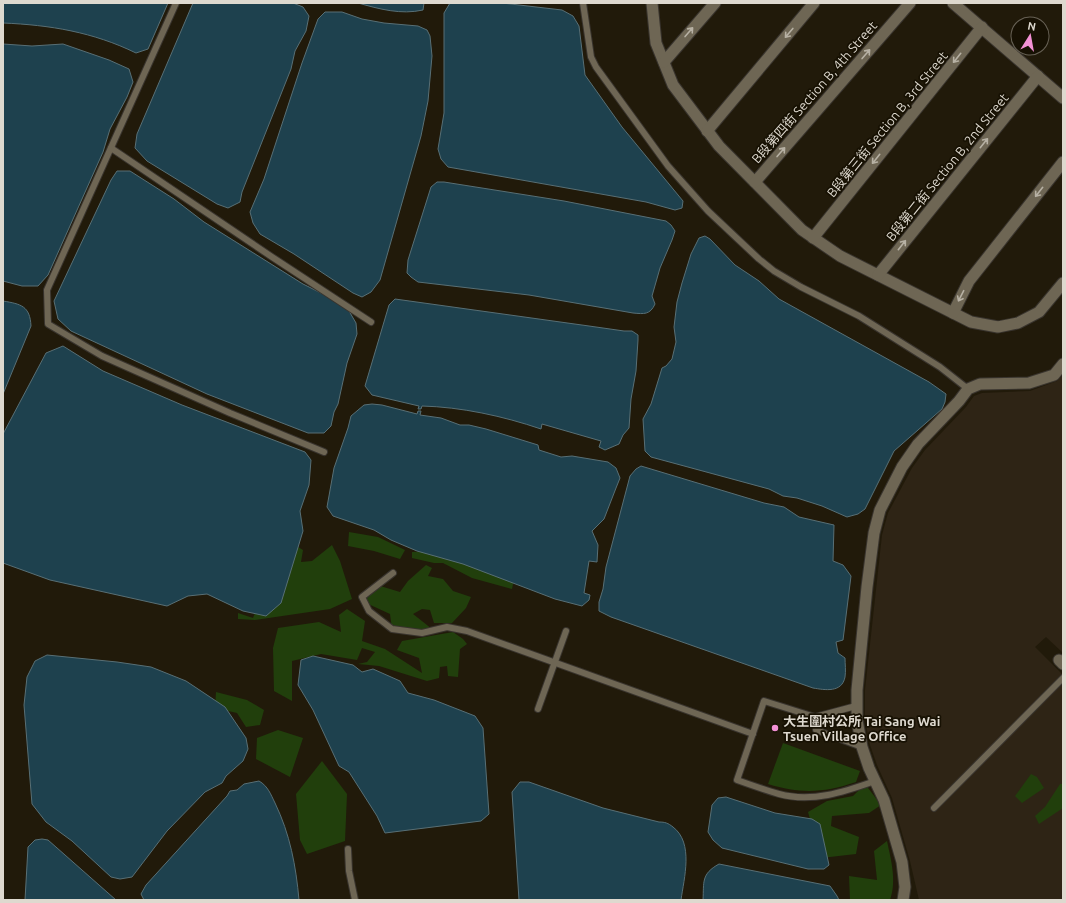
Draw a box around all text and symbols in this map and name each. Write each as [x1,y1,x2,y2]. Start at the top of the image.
north arrow [1010,16,1050,56]
street label: B段第四街 Section B, 4th Street [749,18,880,166]
text: N [1027,20,1037,33]
one-way arrow [685,27,694,38]
one-way arrow [785,28,794,38]
street label: B段第三街 Section B, 3rd Street [824,48,951,200]
one-way arrow [861,49,870,60]
one-way arrow [953,52,962,63]
street label: B段第二街 Section B, 2nd Street [883,90,1012,244]
one-way arrow [979,138,988,149]
one-way arrow [776,147,785,158]
one-way arrow [872,153,880,164]
one-way arrow [1034,187,1043,198]
one-way arrow [898,239,907,250]
one-way arrow [957,290,964,302]
place label: 大生圍村公所 Tai Sang Wai Tsuen Village Office [783,714,940,743]
marker: 大生圍村公所 Tai Sang Wai Tsuen Village Office [770,723,780,733]

